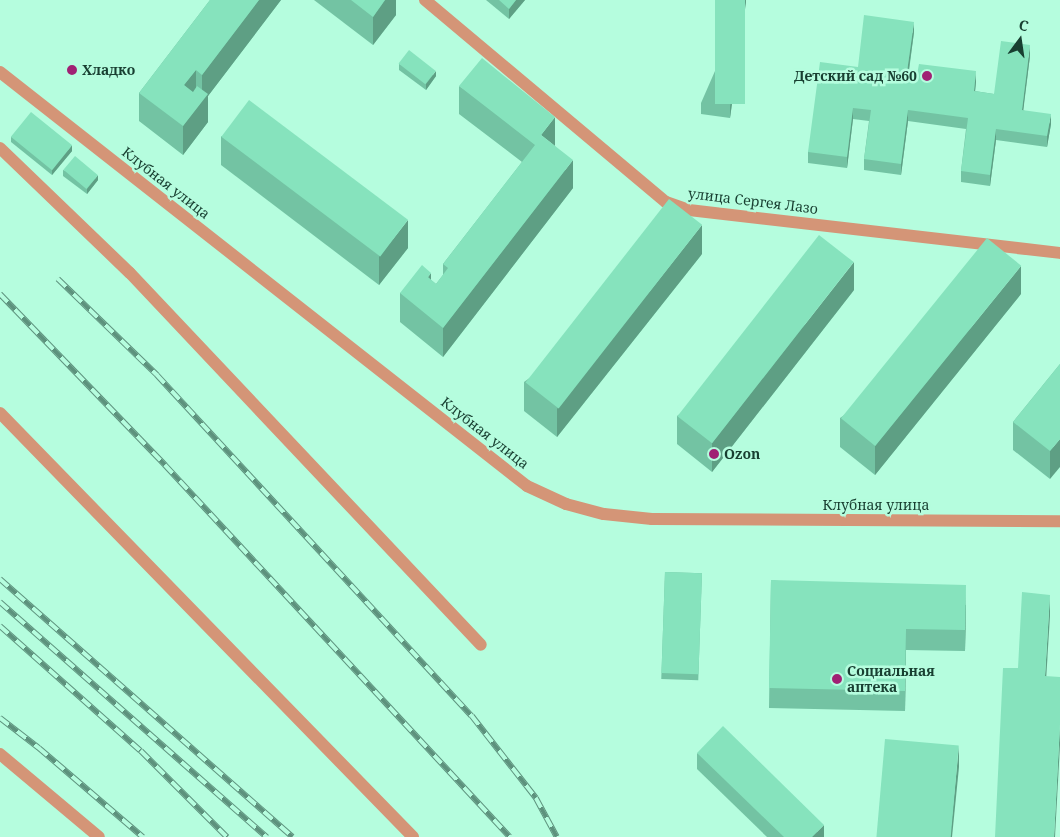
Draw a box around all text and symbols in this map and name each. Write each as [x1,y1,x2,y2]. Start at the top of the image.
north arrow [995,15,1045,65]
text: С [1017,15,1031,35]
place label: Хладко [82,62,135,78]
marker: Хладко [66,64,78,76]
place label: Детский сад №60 [794,68,917,84]
marker: Детский сад №60 [921,70,933,82]
street label: Клубная улица [119,144,213,222]
street label: улица Сергея Лазо [687,185,819,217]
street label: Клубная улица [438,394,532,472]
place label: Ozon [724,446,760,462]
marker: Ozon [708,448,720,460]
street label: Клубная улица [823,497,929,513]
place label: Социальная аптека [847,663,935,696]
marker: Социальная аптека [831,673,843,685]

